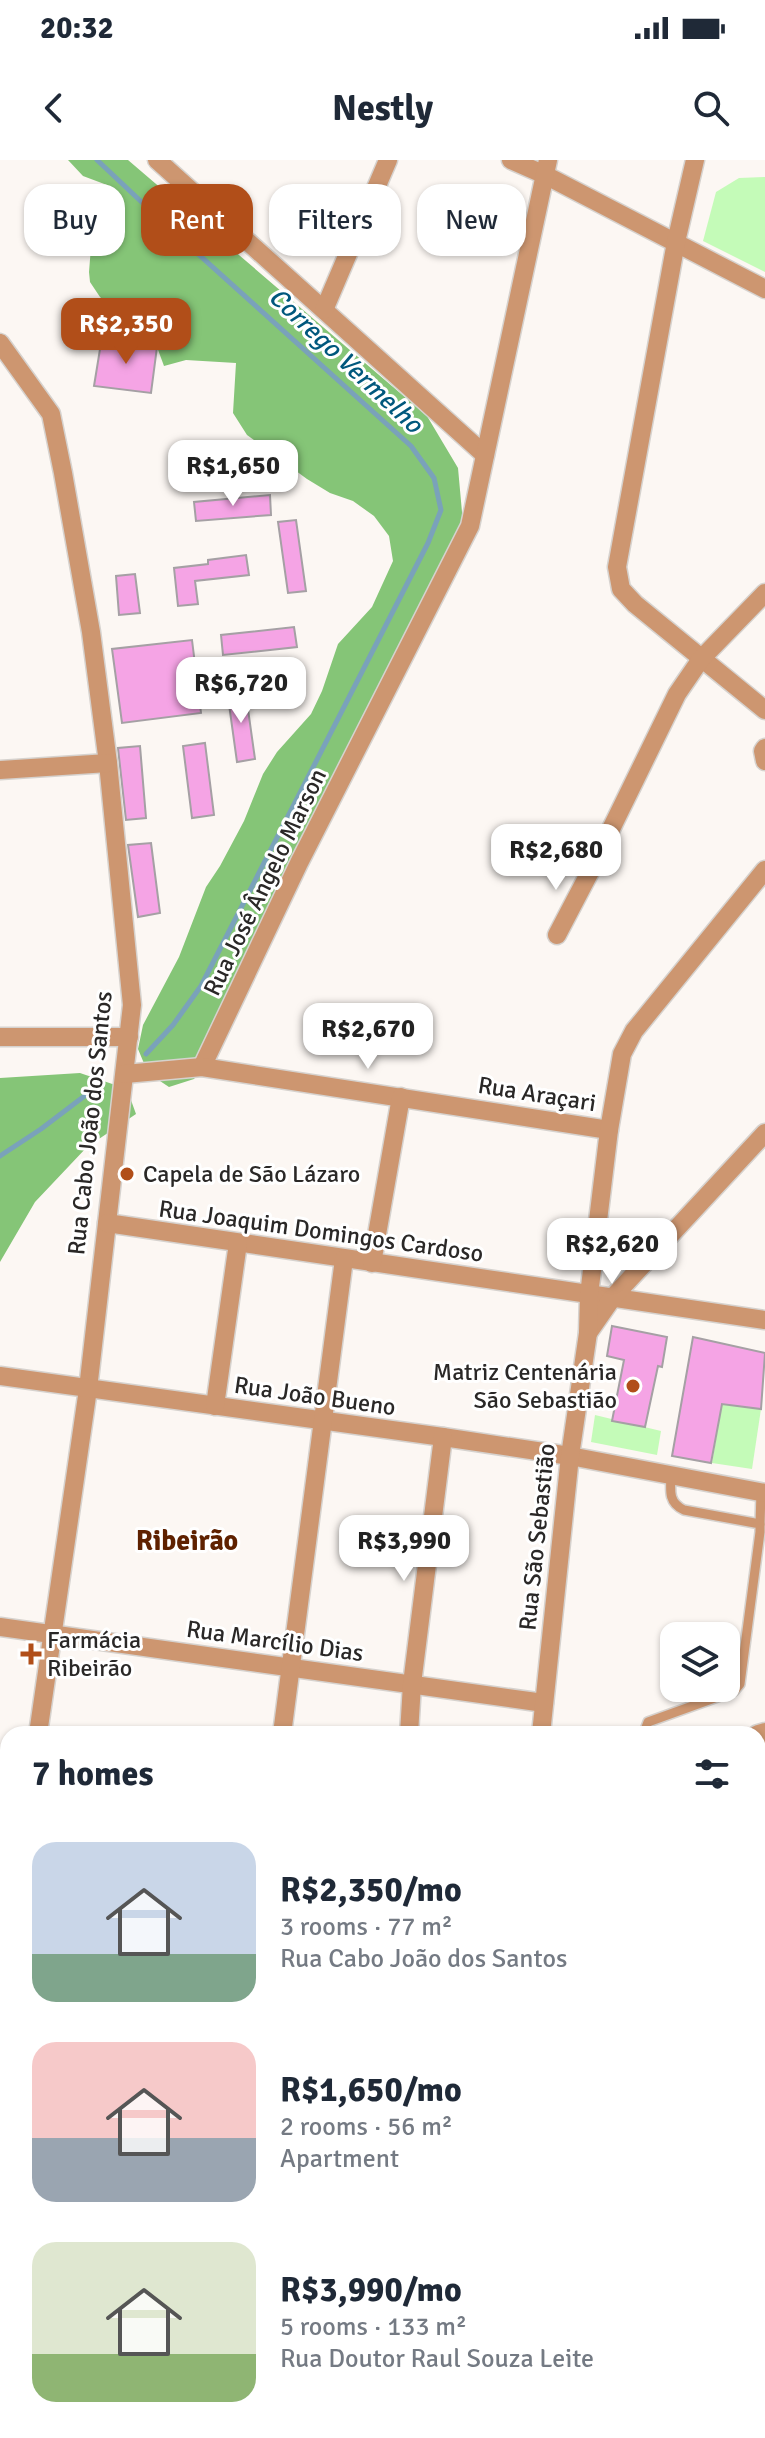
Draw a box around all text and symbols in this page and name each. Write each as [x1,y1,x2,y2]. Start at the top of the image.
text: 20:32 [40,10,114,47]
icon: back [32,86,76,130]
text: Nestly [332,86,433,131]
icon: search [689,86,733,130]
chip: Buy [24,184,125,256]
chip: Rent [141,184,253,256]
chip: Filters [269,184,401,256]
chip: New [417,184,526,256]
water label: Corrego Vermelho [262,281,430,441]
pin: R$2,350 [52,298,200,366]
text: R$2,350 [79,308,173,340]
pin: R$1,650 [159,440,307,508]
text: R$1,650 [186,450,280,482]
pin: R$6,720 [167,657,315,725]
text: R$6,720 [194,667,288,699]
street label: Rua José Ângelo Marson [197,764,333,1000]
pin: R$2,680 [482,824,630,892]
text: R$2,680 [509,834,603,866]
street label: Rua Cabo João dos Santos [61,990,119,1256]
pin: R$2,670 [294,1003,442,1071]
text: R$2,670 [321,1013,415,1045]
street label: Rua Araçari [476,1070,598,1118]
place label: Capela de São Lázaro [143,1159,360,1189]
marker: Capela de São Lázaro [118,1165,136,1183]
street label: Rua Joaquim Domingos Cardoso [157,1193,485,1269]
pin: R$2,620 [538,1218,686,1286]
text: R$2,620 [565,1228,659,1260]
place label: Matriz Centenária São Sebastião [433,1357,617,1415]
street label: Rua João Bueno [232,1370,398,1422]
marker: Matriz Centenária São Sebastião [624,1377,642,1395]
street label: Rua São Sebastião [512,1442,562,1632]
pin: R$3,990 [330,1515,478,1583]
district label: Ribeirão [136,1524,238,1558]
text: R$3,990 [357,1525,451,1557]
street label: Rua Marcílio Dias [185,1614,365,1668]
map controls [660,1622,740,1702]
button: layers [660,1622,740,1702]
place label: Farmácia Ribeirão [47,1625,141,1683]
marker: Farmácia Ribeirão [22,1645,40,1663]
icon: filters [690,1752,734,1796]
text: 7 homes [32,1753,153,1795]
text: R$2,350/mo [280,1869,462,1911]
icon: home [96,1874,192,1970]
text: 3 rooms · 77 m² [280,1911,453,1943]
text: Rua Cabo João dos Santos [280,1943,567,1975]
text: R$1,650/mo [280,2069,462,2111]
icon: home [96,2074,192,2170]
text: 2 rooms · 56 m² [280,2111,453,2143]
text: Apartment [280,2143,399,2175]
text: R$3,990/mo [280,2269,462,2311]
icon: home [96,2274,192,2370]
text: 5 rooms · 133 m² [280,2311,467,2343]
text: Rua Doutor Raul Souza Leite [280,2343,594,2375]

